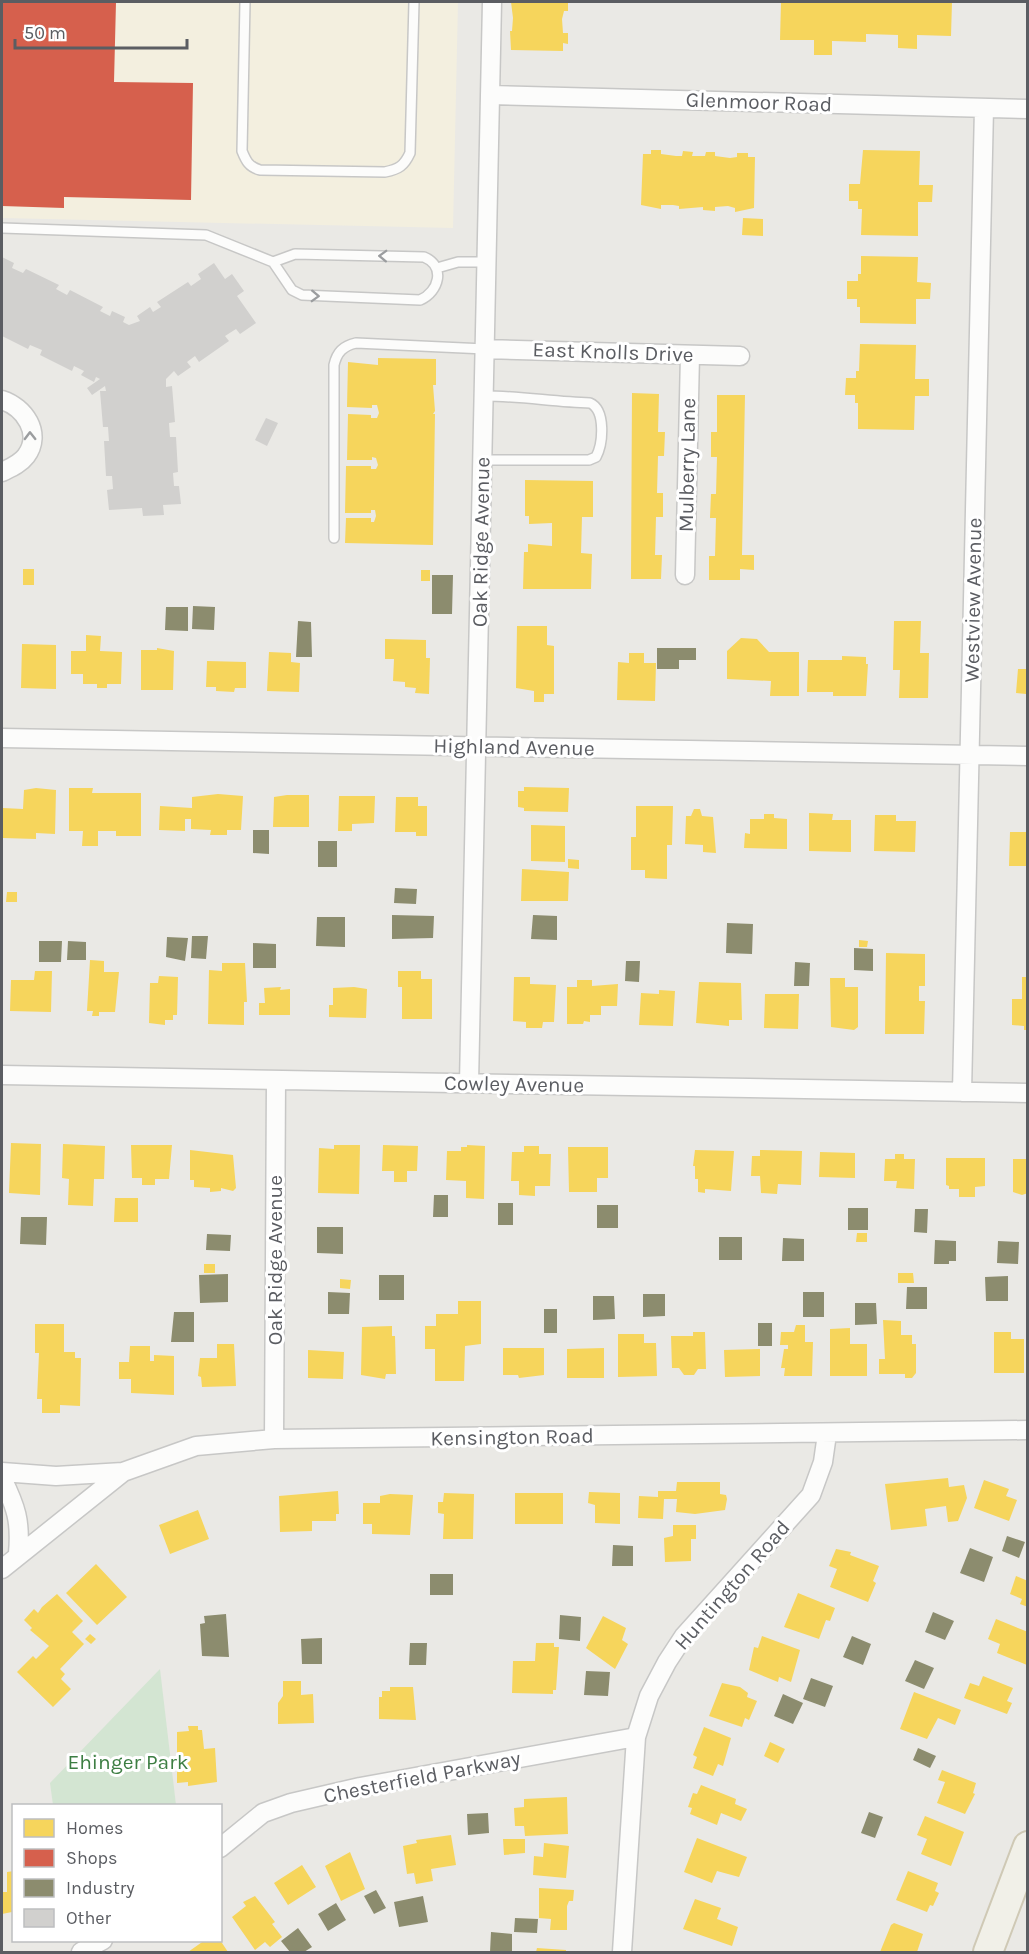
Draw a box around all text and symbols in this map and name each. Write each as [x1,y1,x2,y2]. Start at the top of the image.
scale bar [15,12,188,50]
text: 50 m [24,22,66,44]
street label: Glenmoor Road [685,87,833,117]
one-way arrow [379,250,388,263]
one-way arrow [310,289,319,302]
street label: East Knolls Drive [532,337,694,367]
street label: Mulberry Lane [674,398,700,532]
one-way arrow [24,431,37,440]
street label: Oak Ridge Avenue [468,457,494,627]
street label: Westview Avenue [960,517,986,683]
street label: Highland Avenue [433,734,595,760]
street label: Cowley Avenue [444,1071,584,1097]
street label: Oak Ridge Avenue [263,1175,287,1345]
street label: Kensington Road [430,1424,594,1450]
street label: Huntington Road [669,1515,795,1655]
street label: Chesterfield Parkway [321,1746,523,1808]
park label: Ehinger Park [67,1750,189,1774]
legend [12,1804,222,1942]
text: Homes [66,1817,123,1839]
text: Shops [66,1847,118,1869]
text: Industry [66,1877,135,1899]
text: Other [66,1907,111,1929]

